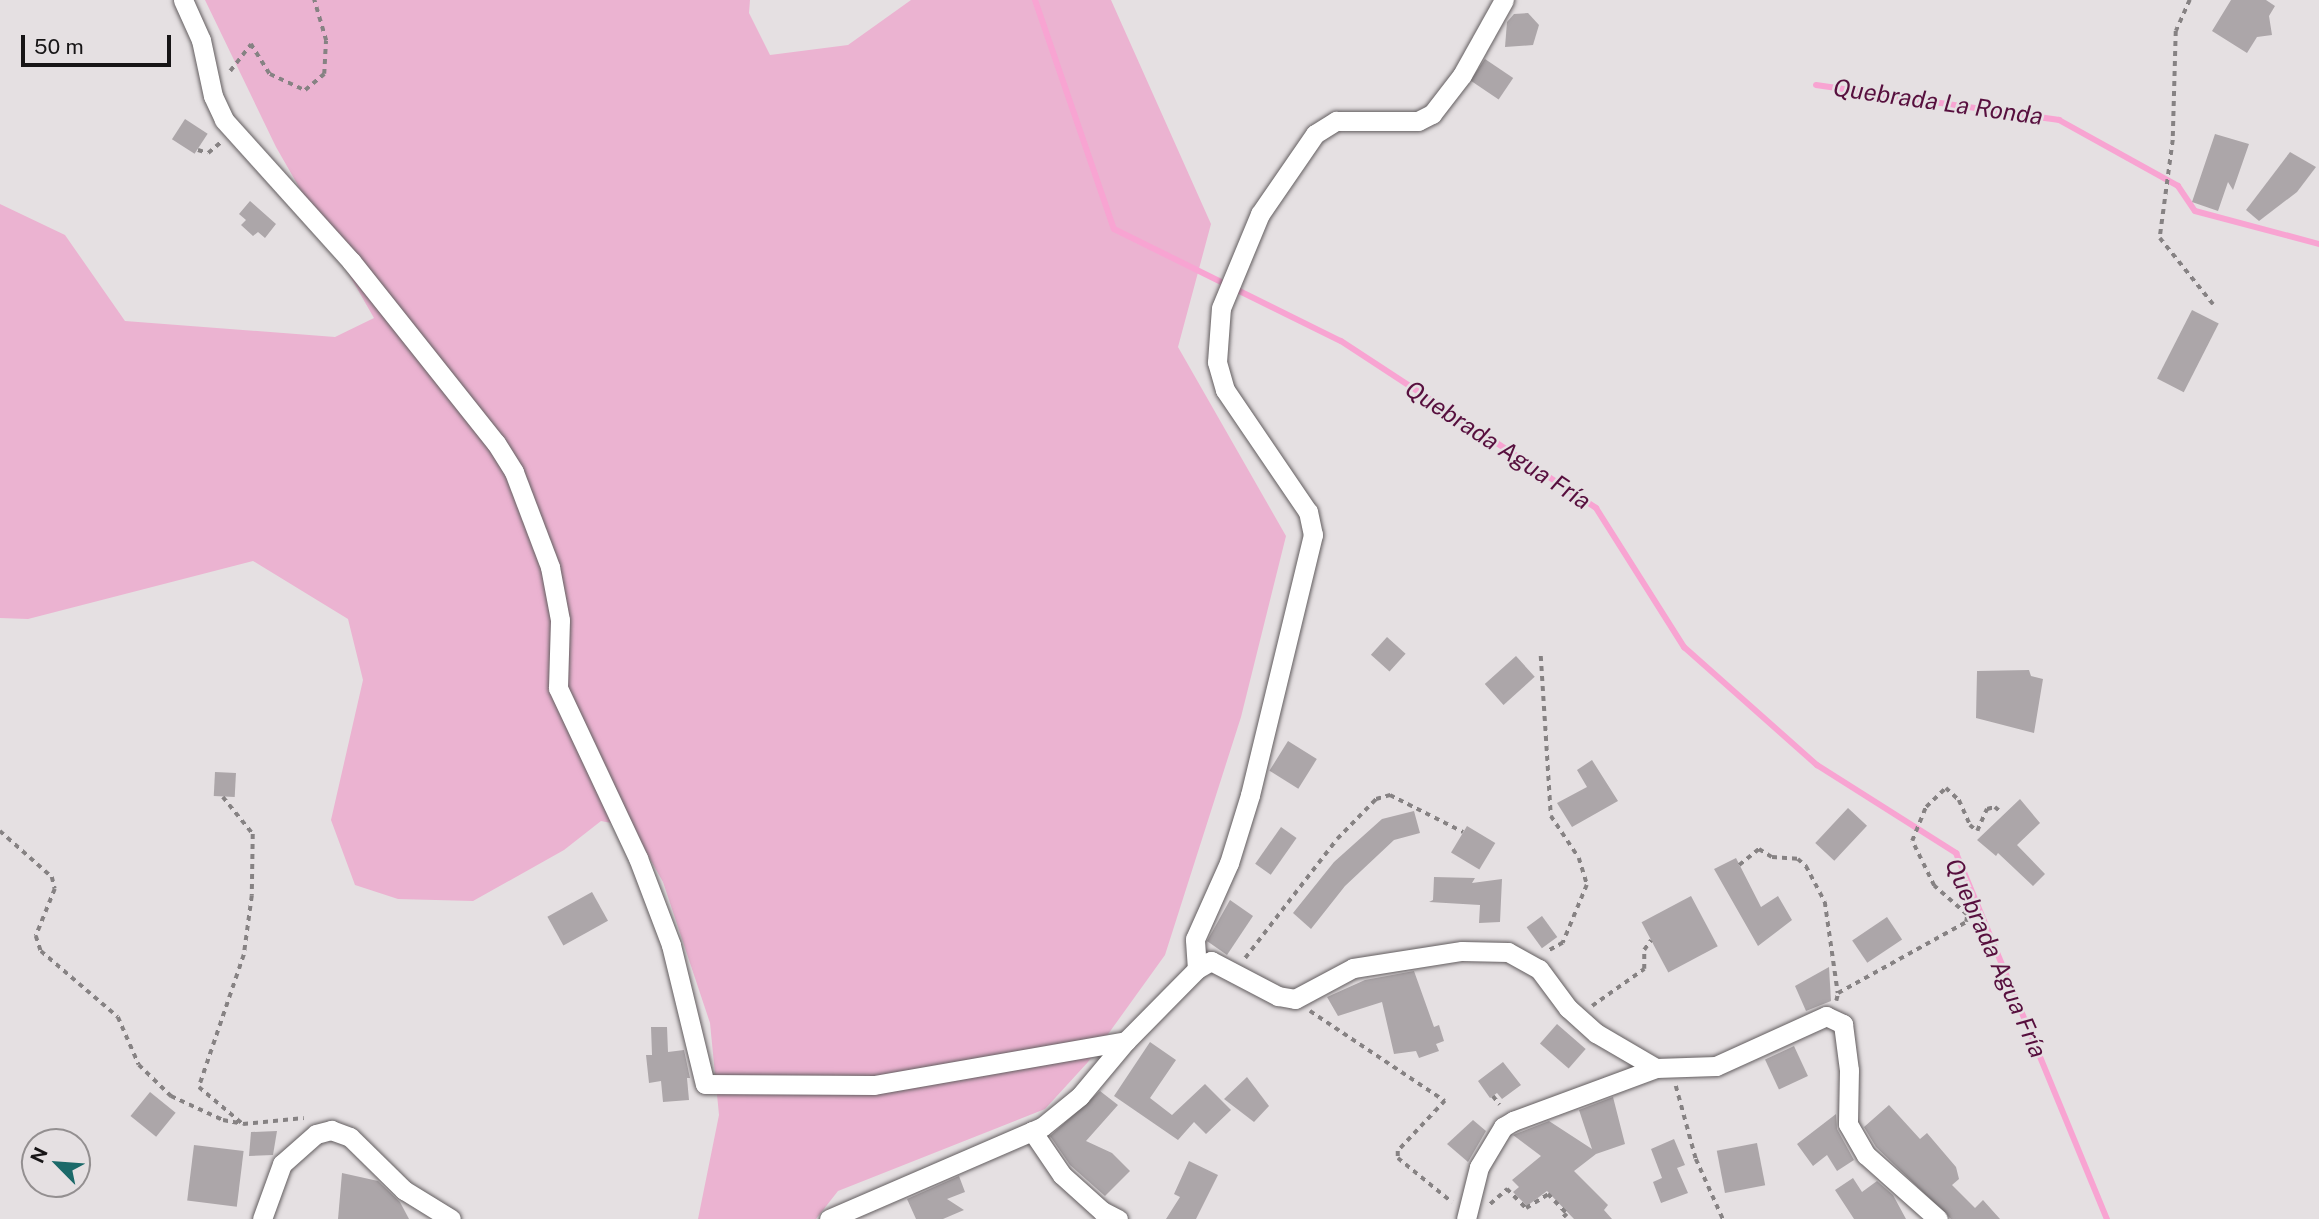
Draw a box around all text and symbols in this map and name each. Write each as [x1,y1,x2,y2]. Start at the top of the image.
scale bar [24,21,175,65]
text: 50 m [34,34,84,59]
water label: Quebrada La Ronda [1831,73,2045,131]
water label: Quebrada Agua Fría [1400,374,1596,516]
water label: Quebrada Agua Fría [1939,854,2053,1062]
north arrow [21,1128,91,1198]
text: N [26,1144,52,1166]

